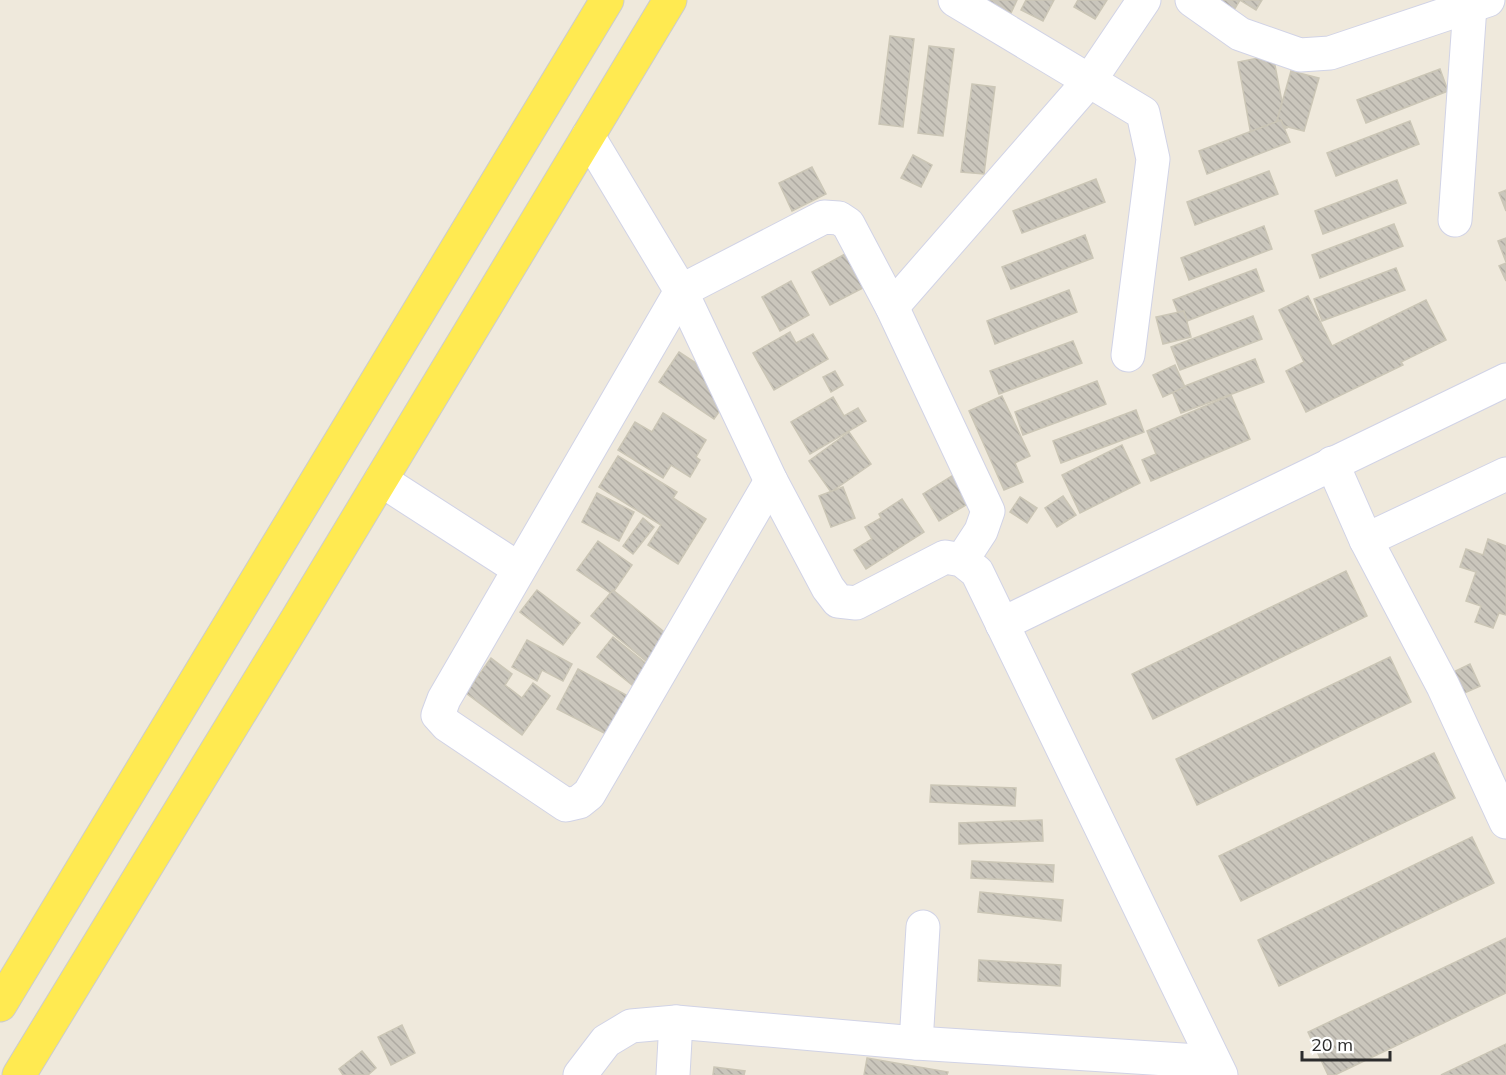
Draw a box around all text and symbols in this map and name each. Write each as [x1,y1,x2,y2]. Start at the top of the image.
scale bar [1302,1024,1390,1062]
text: 20 m [1311,1033,1353,1056]

